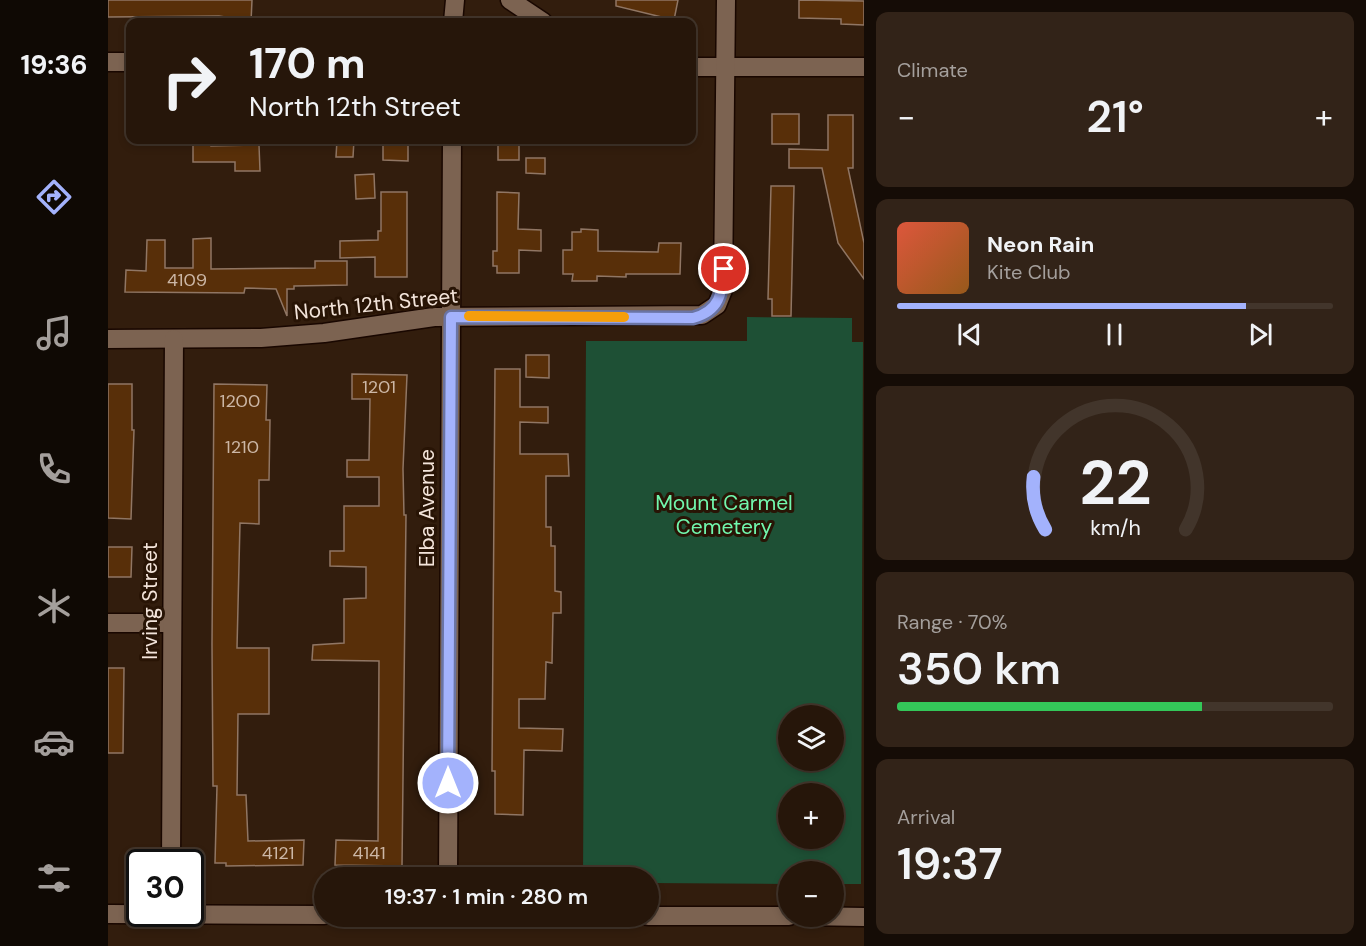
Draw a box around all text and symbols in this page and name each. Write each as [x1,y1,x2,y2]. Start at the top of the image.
text: 170 m [249,36,366,91]
icon: right [150,42,228,120]
text: 19:36 [20,47,88,82]
text: Climate [897,57,968,83]
text: 21° [1086,87,1144,146]
text: North 12th Street [249,89,461,124]
text: − [897,95,915,138]
text: + [1315,95,1333,138]
icon: directions [33,176,75,218]
text: Neon Rain [987,230,1094,259]
pin [698,243,749,294]
icon: arrive [707,252,740,285]
text: Kite Club [987,259,1071,285]
house number: 4109 [167,268,207,292]
street label: North 12th Street [293,281,459,327]
icon: music [33,312,75,354]
icon: previous [953,318,986,351]
icon: pause [1098,318,1131,351]
icon: next [1244,318,1277,351]
house number: 1201 [362,375,396,399]
house number: 1200 [220,389,260,413]
house number: 1210 [225,435,259,459]
text: 22 [1079,442,1151,523]
icon: phone [33,448,75,490]
street label: Elba Avenue [413,449,441,567]
park label: Mount Carmel Cemetery [655,489,793,541]
text: km/h [1090,514,1140,542]
street label: Irving Street [136,542,164,660]
icon: climate [33,585,75,627]
text: Range · 70% [897,609,1007,635]
text: 350 km [897,639,1061,698]
map controls [778,705,844,927]
button: layers [778,705,844,771]
icon: car [33,721,75,763]
position arrow [416,751,480,815]
button: + [778,783,844,849]
text: Arrival [897,804,955,830]
text: 19:37 [897,834,1003,893]
house number: 4121 [262,841,294,865]
house number: 4141 [352,841,386,865]
speed limit sign: 30 [126,849,204,927]
icon: filters [33,857,75,899]
button: − [778,861,844,927]
text: 19:37 · 1 min · 280 m [385,882,588,911]

